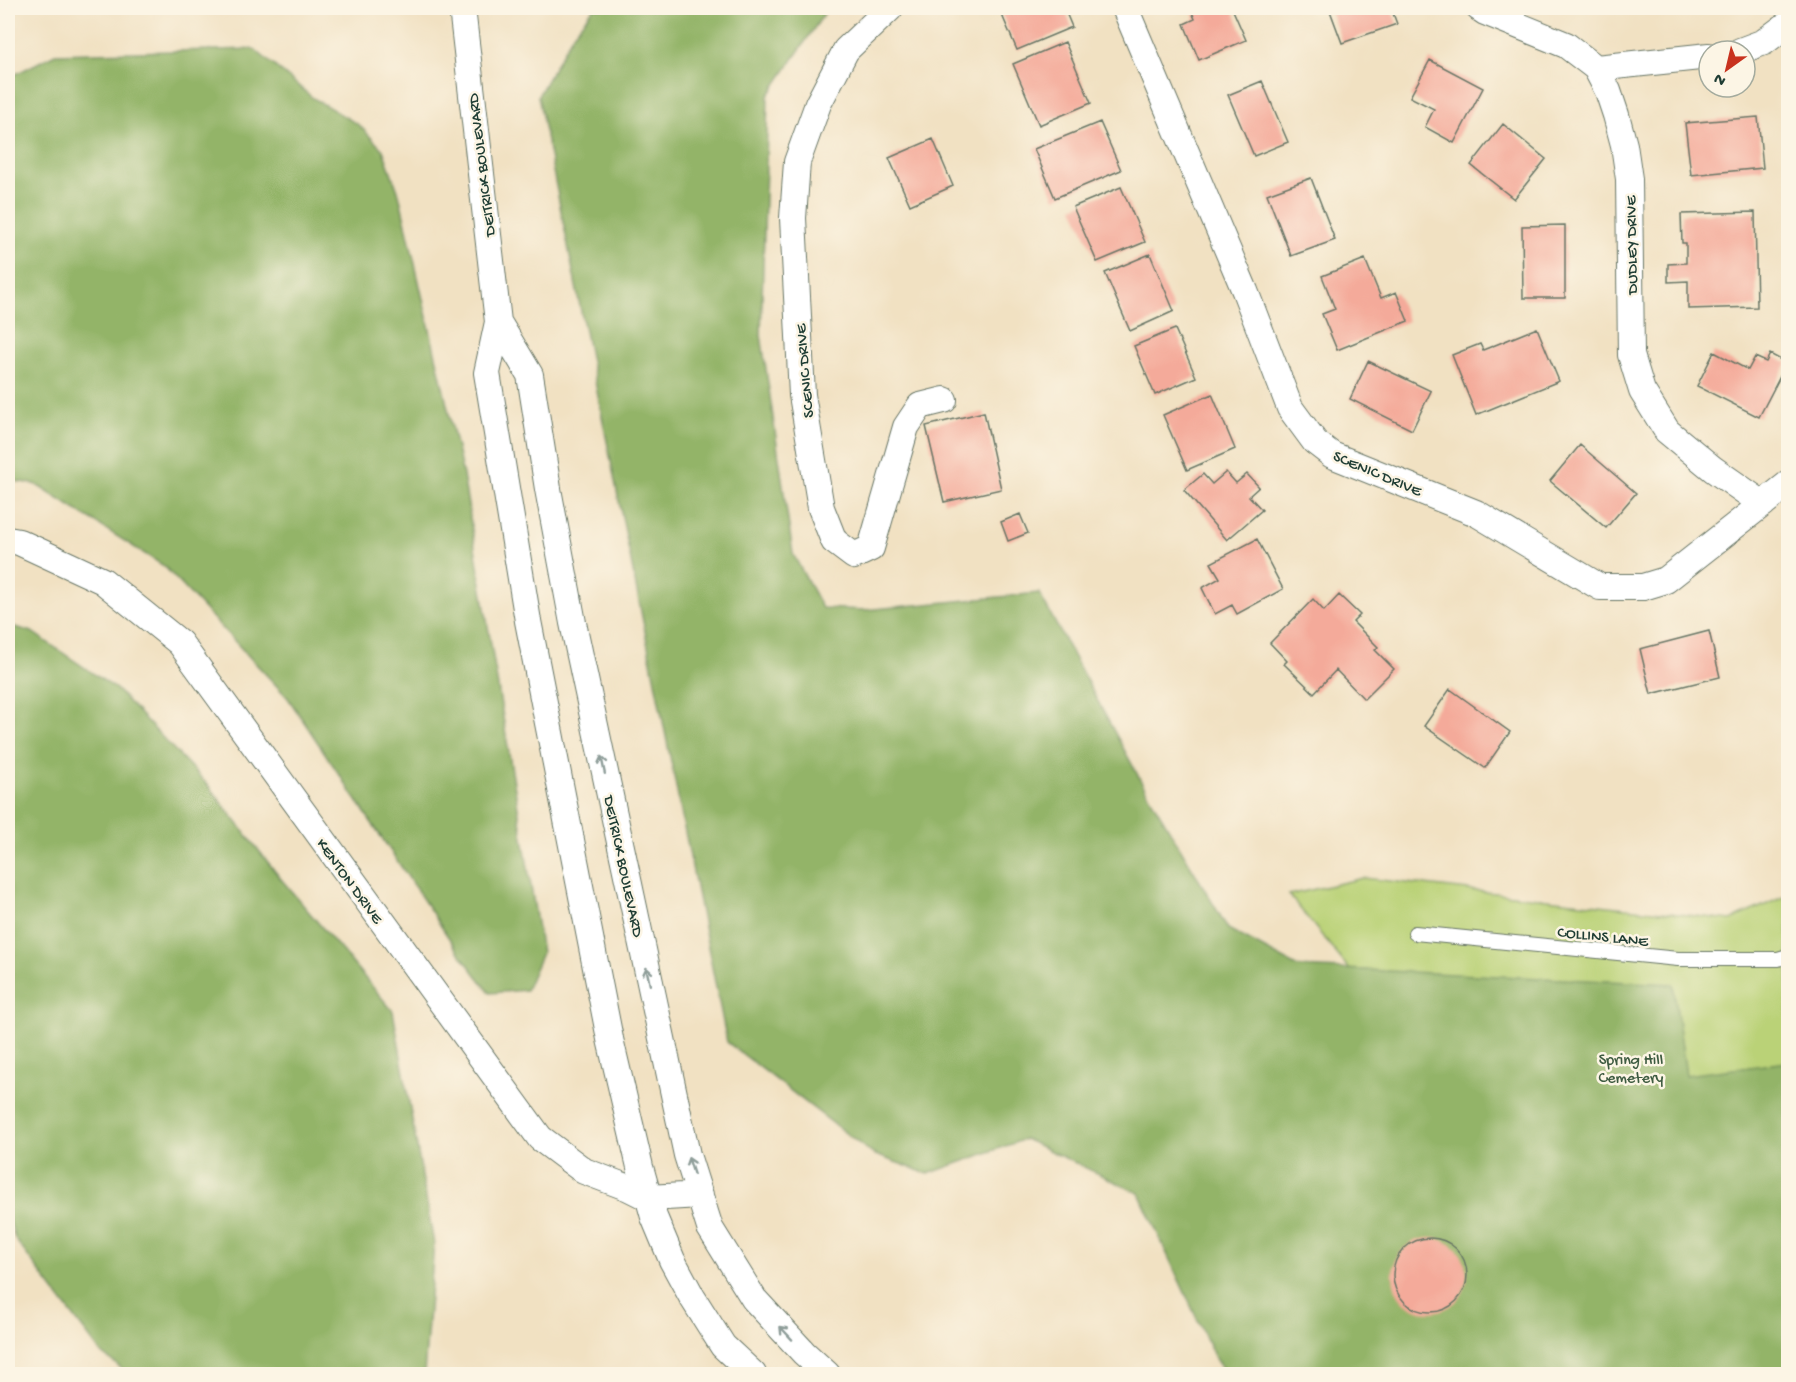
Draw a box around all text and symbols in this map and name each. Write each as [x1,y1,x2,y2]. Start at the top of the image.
north arrow [1697,39,1757,99]
text: N [1710,67,1730,89]
street label: DEITRICK BOULEVARD [465,91,502,238]
street label: DUDLEY DRIVE [1623,194,1644,295]
street label: SCENIC DRIVE [793,322,820,419]
street label: SCENIC DRIVE [1329,448,1425,503]
one-way arrow [597,756,608,775]
street label: DEITRICK BOULEVARD [597,793,646,940]
street label: KENTON DRIVE [311,836,386,929]
street label: COLLINS LANE [1556,924,1650,953]
one-way arrow [642,967,654,986]
park label: Spring Hill Cemetery [1599,1052,1664,1089]
one-way arrow [684,1157,695,1176]
one-way arrow [779,1326,793,1341]

